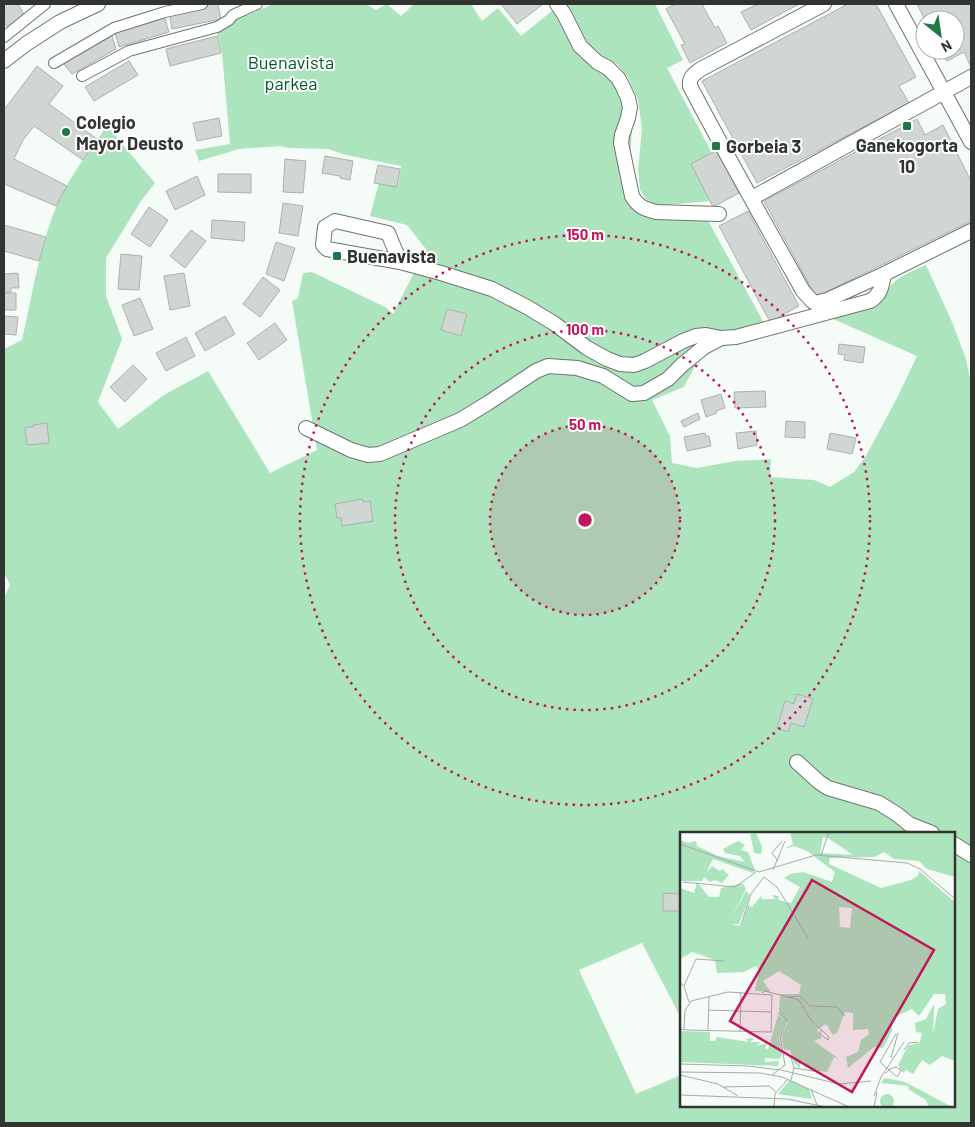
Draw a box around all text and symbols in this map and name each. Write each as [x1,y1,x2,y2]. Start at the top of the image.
north arrow [915,10,965,60]
text: N [938,37,955,56]
park label: Buenavista parkea [248,51,334,94]
place label: Colegio Mayor Deusto [76,111,184,154]
marker: Ganekogorta 10 [901,120,913,132]
marker: Colegio Mayor Deusto [60,126,72,138]
place label: Ganekogorta 10 [856,134,958,177]
place label: Gorbeia 3 [726,135,801,157]
marker: Gorbeia 3 [710,140,722,152]
text: 150 m [566,225,604,243]
place label: Buenavista [347,245,436,267]
marker: Buenavista [331,250,343,262]
text: 100 m [566,320,604,338]
text: 50 m [569,415,601,433]
centre of rings [576,511,594,529]
inset map [680,832,955,1107]

